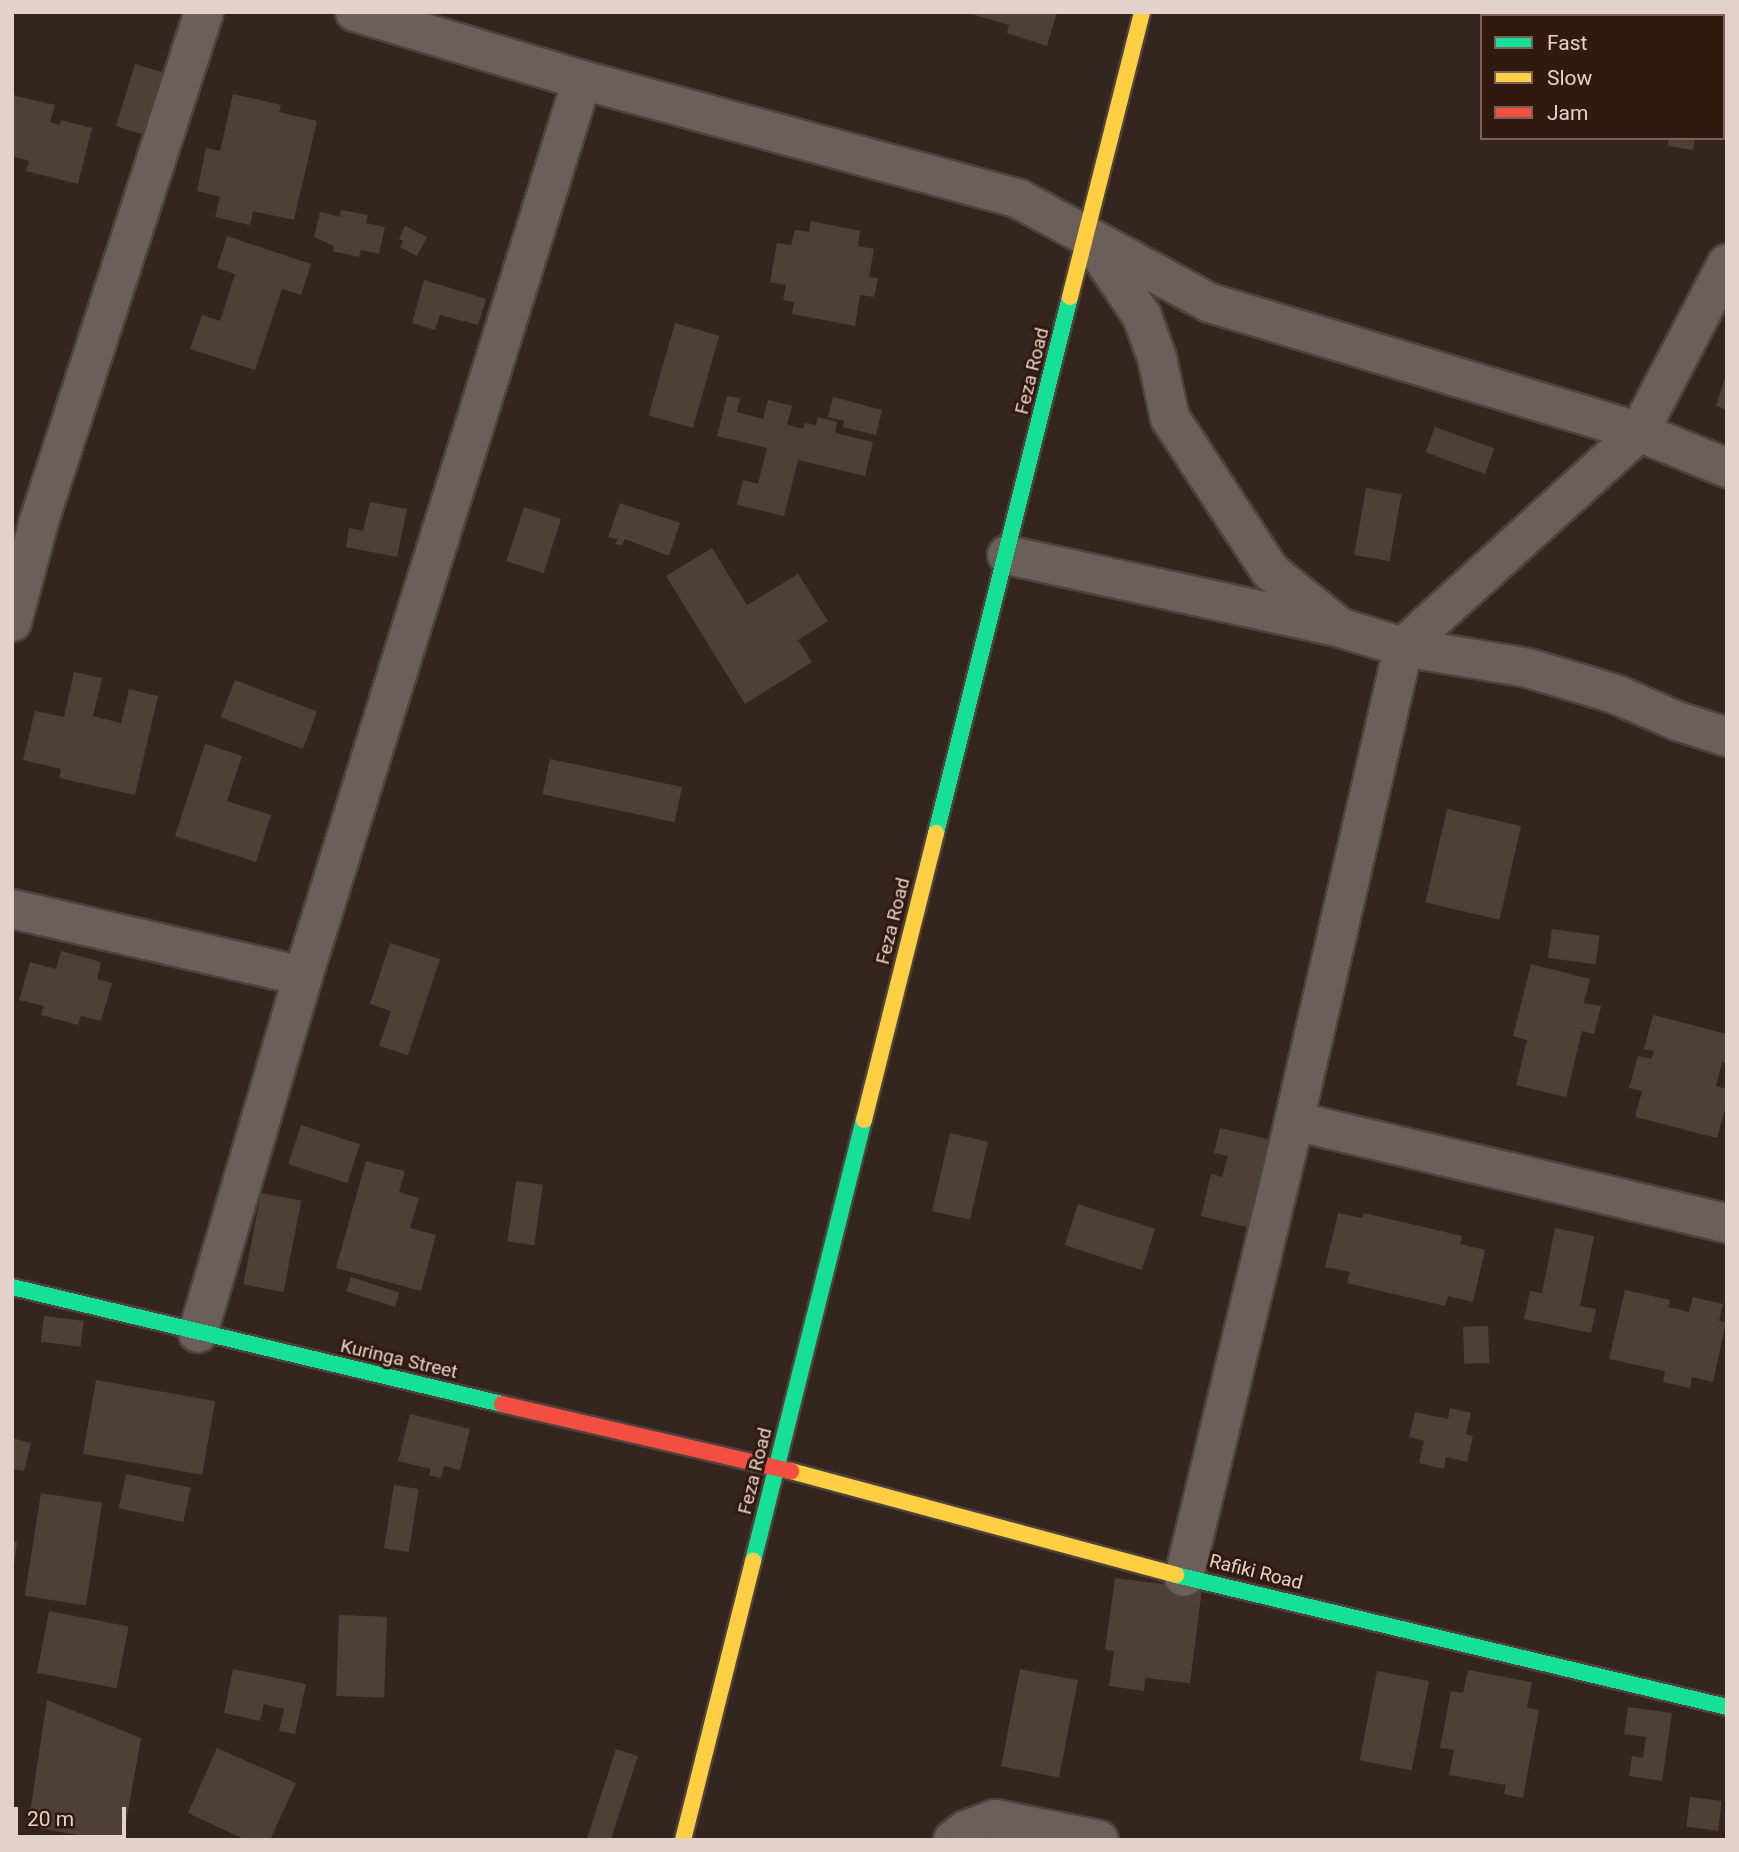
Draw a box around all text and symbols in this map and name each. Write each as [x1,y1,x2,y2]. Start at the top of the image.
legend [1480,14,1725,140]
text: Fast [1547,31,1587,55]
text: Slow [1547,66,1592,90]
text: Jam [1547,101,1588,125]
street label: Feza Road [1010,325,1054,417]
street label: Feza Road [871,875,915,967]
street label: Kuringa Street [338,1334,460,1384]
street label: Feza Road [733,1425,777,1517]
street label: Rafiki Road [1207,1549,1305,1595]
scale bar [18,1792,130,1836]
text: 20 m [27,1807,74,1831]

